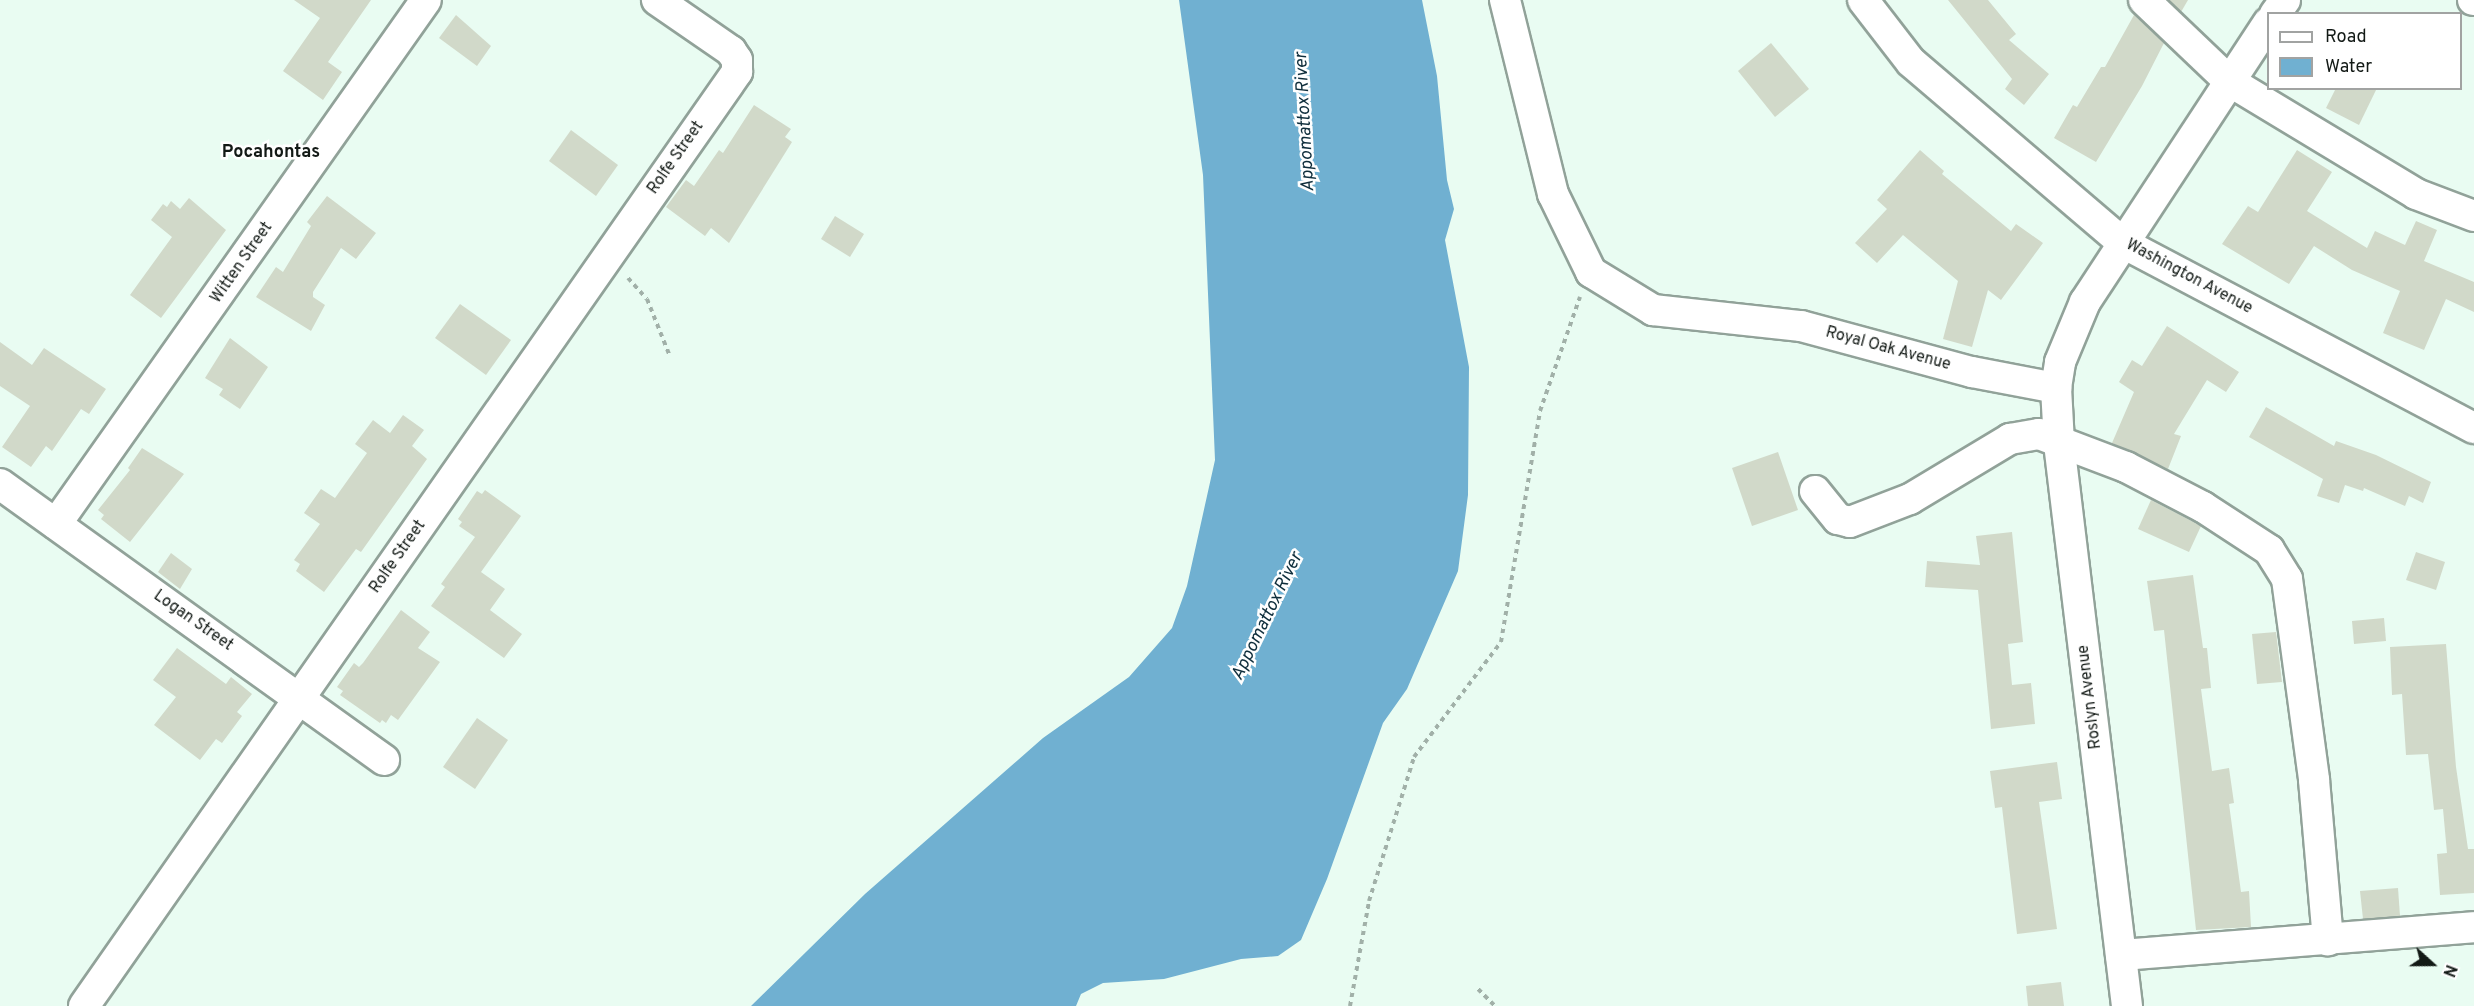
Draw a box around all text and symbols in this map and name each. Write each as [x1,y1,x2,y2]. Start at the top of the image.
legend [2267,12,2462,90]
text: Road [2325,26,2367,49]
water label: Appomattox River [1292,52,1320,192]
text: Water [2325,56,2372,79]
street label: Rolfe Street [644,118,708,198]
district label: Pocahontas [222,142,320,164]
street label: Witten Street [207,219,277,307]
street label: Washington Avenue [2122,235,2256,319]
street label: Royal Oak Avenue [1823,323,1953,375]
street label: Rolfe Street [366,517,430,597]
water label: Appomattox River [1228,550,1308,684]
street label: Logan Street [150,587,236,655]
street label: Roslyn Avenue [2074,643,2106,751]
north arrow [2402,934,2462,994]
text: N [2437,961,2460,979]

